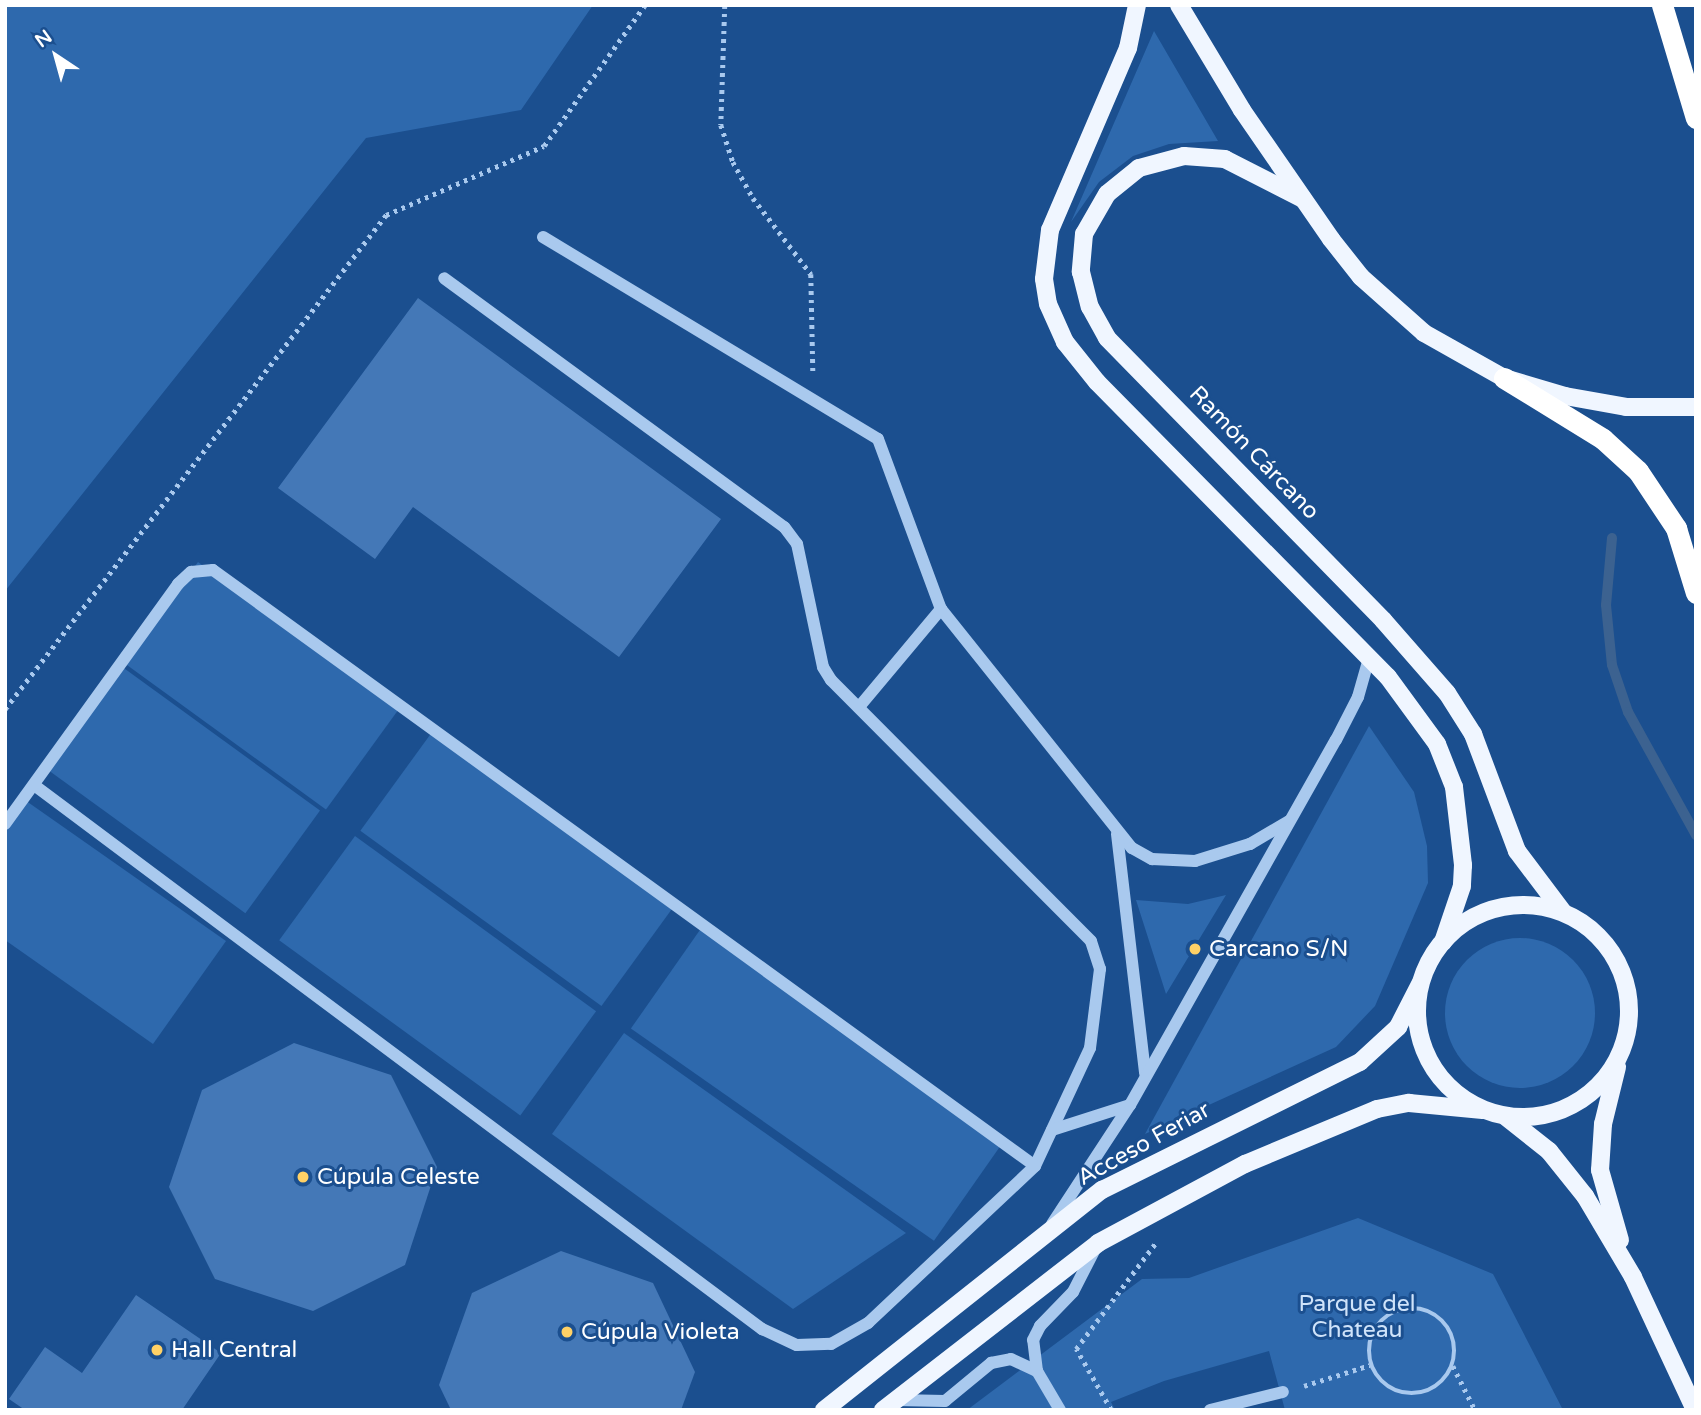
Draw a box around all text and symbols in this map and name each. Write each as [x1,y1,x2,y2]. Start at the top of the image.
north arrow [21,21,91,91]
text: N [31,26,56,52]
street label: Ramón Cárcano [1183,380,1325,526]
place label: Carcano S/N [1209,935,1348,963]
marker: Carcano S/N [1187,941,1203,957]
street label: Acceso Feriar [1073,1096,1215,1192]
place label: Cúpula Celeste [317,1163,480,1191]
marker: Cúpula Celeste [295,1169,311,1185]
park label: Parque del Chateau [1298,1290,1416,1344]
place label: Cúpula Violeta [581,1318,740,1346]
marker: Cúpula Violeta [559,1324,575,1340]
place label: Hall Central [171,1336,297,1364]
marker: Hall Central [149,1342,165,1358]

